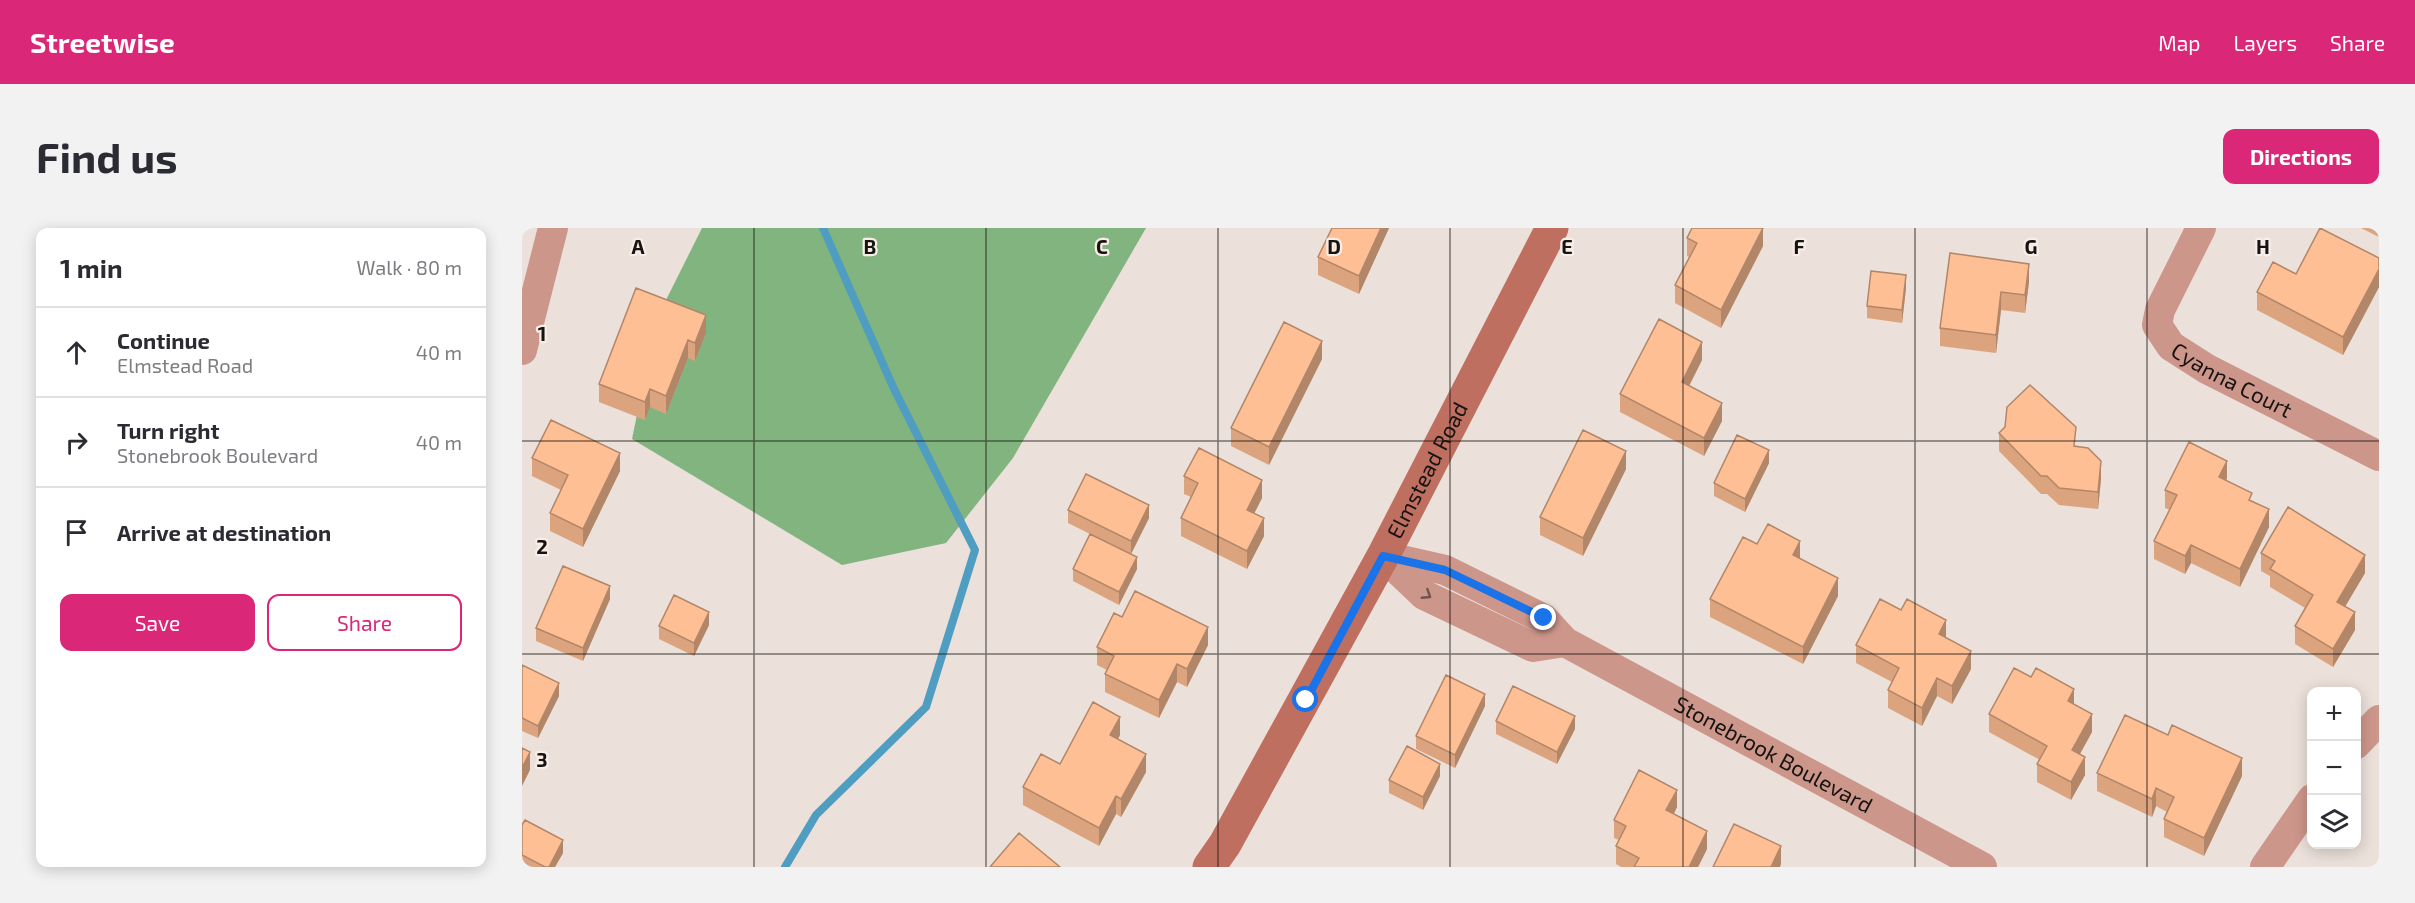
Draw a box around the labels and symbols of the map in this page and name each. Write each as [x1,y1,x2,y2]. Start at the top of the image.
text: A [631,234,645,258]
text: B [864,234,876,258]
text: C [1096,234,1108,258]
text: D [1327,234,1341,258]
text: E [1561,234,1573,258]
text: F [1793,234,1805,258]
text: G [2025,234,2037,258]
text: H [2256,234,2270,258]
text: 1 [538,321,546,345]
street label: Cyanna Court [2167,336,2297,422]
street label: Elmstead Road [1380,397,1472,542]
text: 2 [536,534,548,558]
one-way arrow [1420,587,1431,598]
route end [1530,604,1556,630]
route start [1292,686,1318,712]
street label: Stonebrook Boulevard [1670,690,1878,818]
text: 3 [536,747,548,771]

